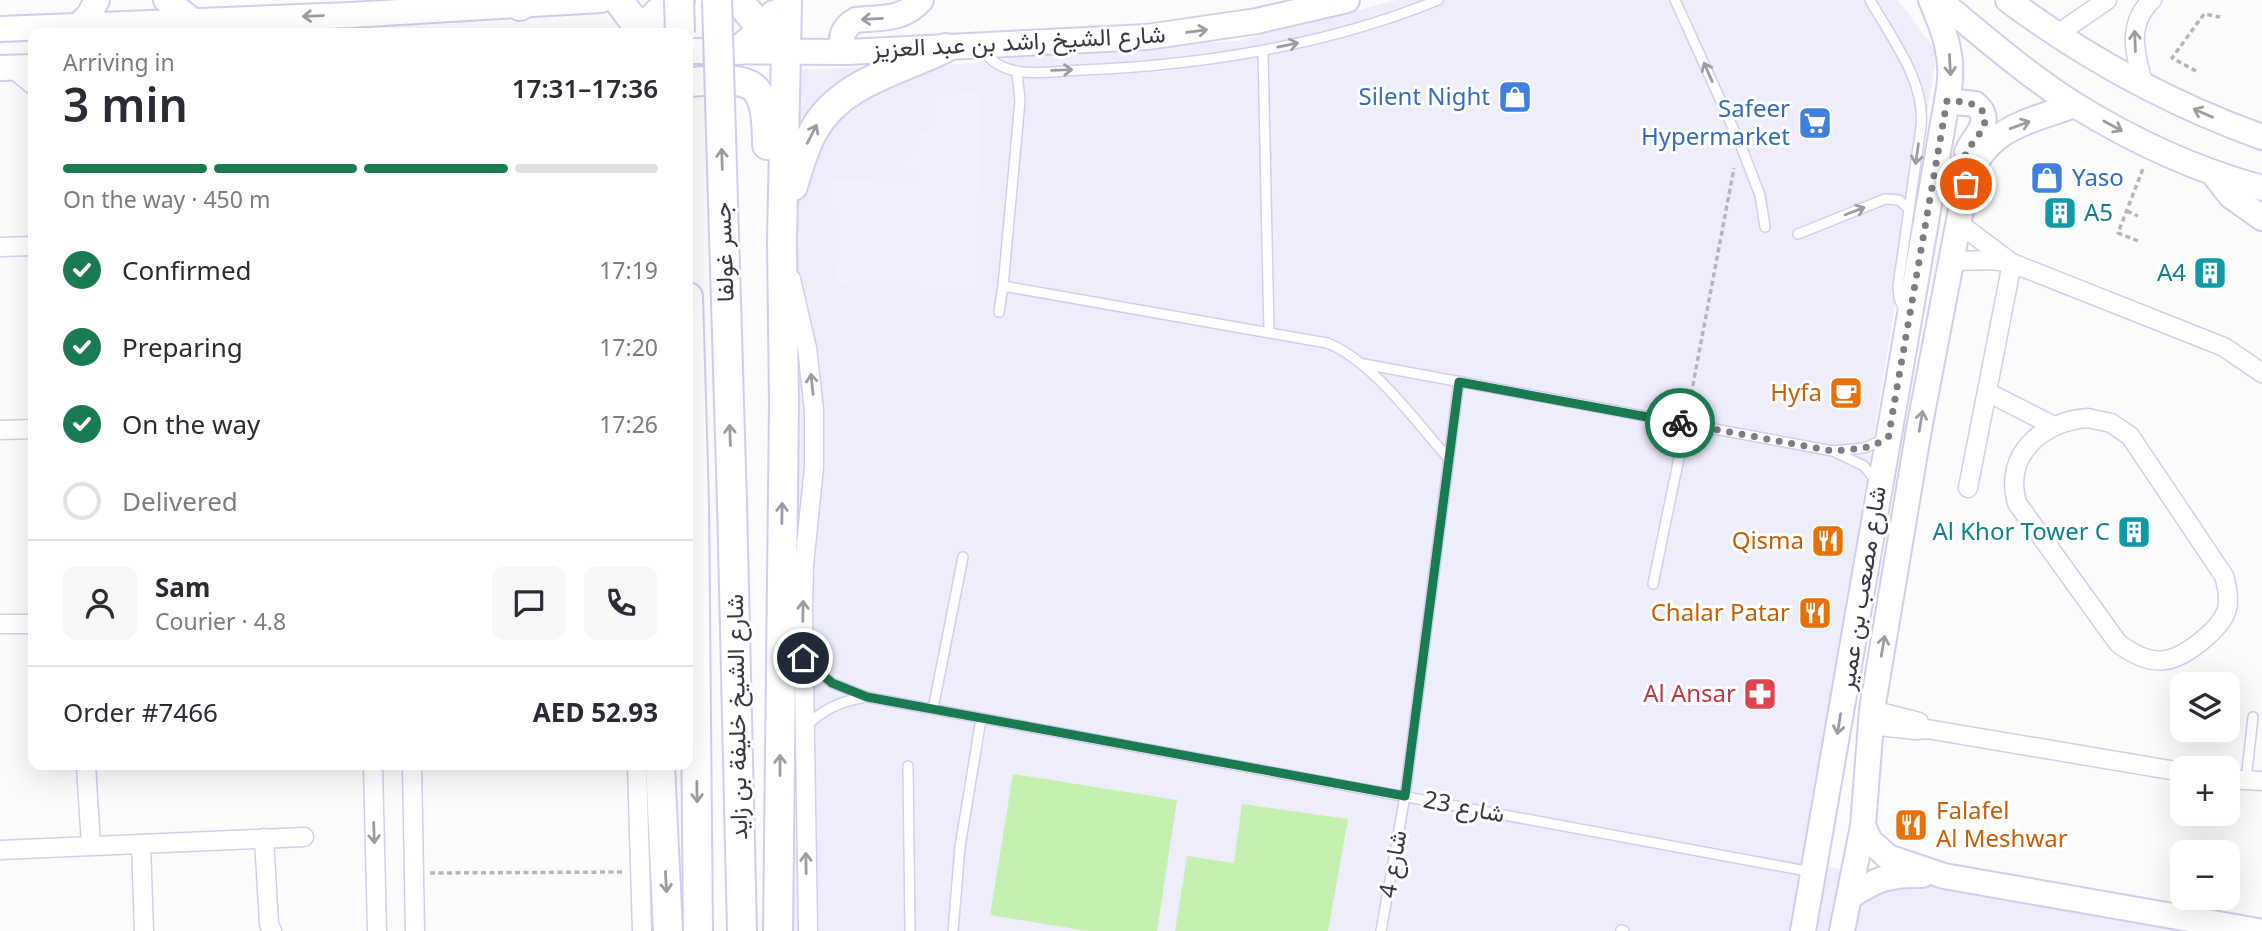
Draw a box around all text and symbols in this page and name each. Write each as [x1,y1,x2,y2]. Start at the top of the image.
one-way arrow [301,9,324,22]
one-way arrow [861,13,883,26]
street label: شارع الشيخ راشد بن عبد العزيز [870,16,1166,67]
one-way arrow [1185,24,1208,37]
one-way arrow [2129,30,2142,53]
one-way arrow [1276,38,1299,52]
text: Arriving in [63,46,175,78]
one-way arrow [1944,53,1957,76]
one-way arrow [1701,62,1714,83]
one-way arrow [1051,64,1074,77]
text: 17:31–17:36 [512,70,658,106]
text: 3 min [63,73,188,135]
shop icon: Silent Night [1496,78,1534,116]
place label: Silent Night [1358,79,1490,112]
place label: Safeer Hypermarket [1641,91,1790,152]
supermarket icon: Safeer Hypermarket [1796,104,1834,142]
one-way arrow [2192,106,2214,119]
one-way arrow [2008,117,2030,130]
one-way arrow [2102,120,2123,133]
one-way arrow [806,125,820,145]
one-way arrow [1910,142,1923,164]
one-way arrow [715,148,728,171]
pin [1936,154,1996,214]
shop icon: Yaso [2028,159,2066,197]
place label: Yaso [2072,160,2124,193]
icon: bag [1947,165,1985,203]
text: On the way · 450 m [63,183,270,215]
building icon: A5 [2041,194,2079,232]
place label: A5 [2084,195,2113,228]
street label: جسر غولفا [704,201,741,303]
one-way arrow [1844,204,1865,217]
icon: check [63,251,101,289]
text: Confirmed [122,252,252,288]
text: 17:19 [599,254,658,286]
building icon: A4 [2191,254,2229,292]
place label: A4 [2157,255,2186,288]
icon: check [63,328,101,366]
text: Preparing [122,329,243,365]
text: 17:20 [599,331,658,363]
one-way arrow [805,373,818,396]
cafe icon: Hyfa [1827,374,1865,412]
place label: Hyfa [1770,375,1822,408]
courier [1645,388,1715,458]
icon: bike [1661,404,1699,442]
icon: check [63,405,101,443]
text: On the way [122,406,260,442]
text: 17:26 [599,408,658,440]
one-way arrow [1915,410,1928,433]
one-way arrow [723,424,736,447]
text: Delivered [122,483,238,519]
street label: شارع مصعب بن عمير [1828,483,1894,693]
one-way arrow [775,502,789,525]
building icon: Al Khor Tower C [2115,513,2153,551]
place label: Al Khor Tower C [1932,514,2110,547]
restaurant icon: Qisma [1809,522,1847,560]
place label: Qisma [1732,523,1804,556]
button: person [63,566,137,640]
button: chat [492,566,566,640]
button: phone [584,566,658,640]
text: Sam [155,569,210,605]
street label: شارع الشيخ خليفة بن زايد [717,594,756,840]
restaurant icon: Chalar Patar [1796,594,1834,632]
place label: Chalar Patar [1651,595,1790,628]
one-way arrow [796,600,810,623]
text: Courier · 4.8 [155,605,286,637]
pin [773,628,833,688]
one-way arrow [1877,635,1890,657]
icon: home [784,639,822,677]
map controls [2170,672,2240,910]
button: layers [2170,672,2240,742]
pharmacy icon: Al Ansar [1741,675,1779,713]
place label: Al Ansar [1643,676,1736,709]
text: Order #7466 [63,694,218,730]
text: AED 52.93 [533,694,658,730]
one-way arrow [1832,712,1845,734]
one-way arrow [773,754,787,777]
button: + [2170,756,2240,826]
one-way arrow [690,781,703,804]
street label: شارع 23 [1421,782,1508,831]
place label: Falafel Al Meshwar [1936,793,2068,854]
restaurant icon: Falafel Al Meshwar [1892,806,1930,844]
one-way arrow [368,821,381,844]
street label: شارع 4 [1369,827,1415,900]
button: − [2170,840,2240,910]
one-way arrow [800,852,813,875]
one-way arrow [660,870,673,893]

